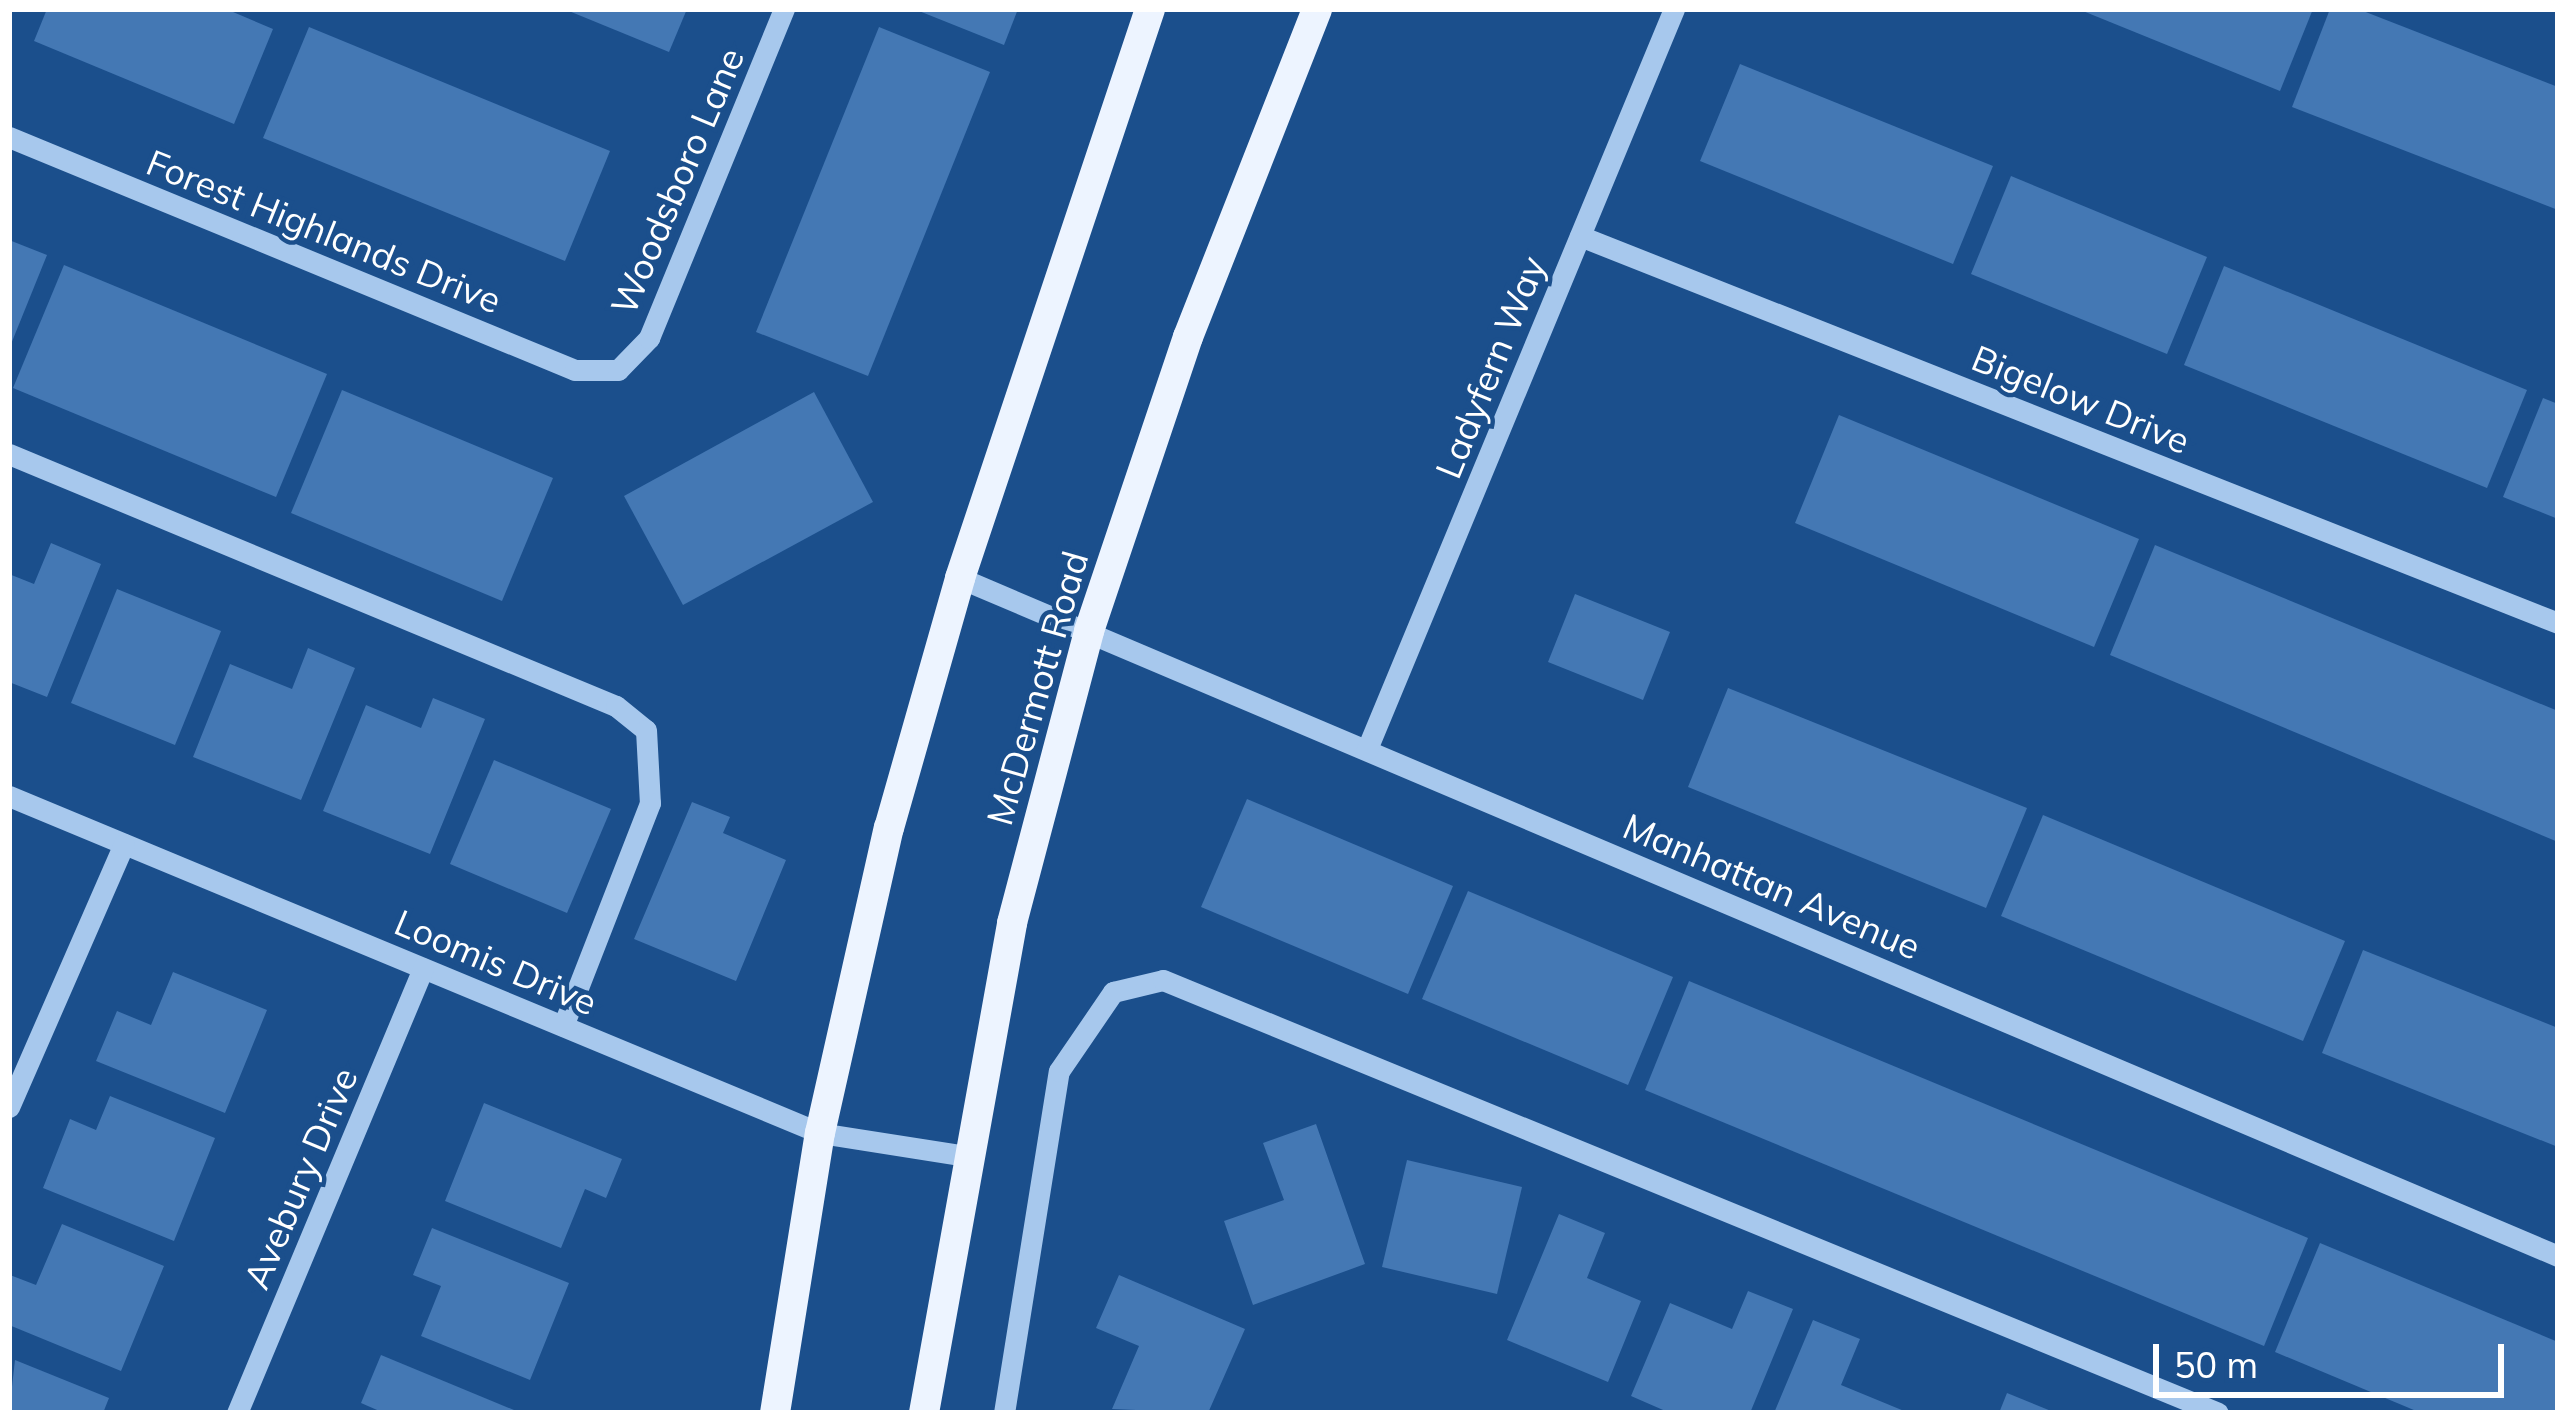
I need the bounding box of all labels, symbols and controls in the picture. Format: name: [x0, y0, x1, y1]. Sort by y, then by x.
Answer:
street label: Woodsboro Lane: [601, 41, 753, 321]
street label: Forest Highlands Drive: [141, 140, 507, 322]
street label: Ladyfern Way: [1426, 250, 1554, 484]
street label: Bigelow Drive: [1966, 336, 2196, 462]
street label: McDermott Road: [977, 546, 1097, 830]
street label: Manhattan Avenue: [1617, 804, 1927, 968]
street label: Loomis Drive: [389, 900, 603, 1024]
street label: Avebury Drive: [234, 1061, 366, 1295]
scale bar: [2159, 1320, 2510, 1394]
text: 50 m: [2174, 1342, 2258, 1387]

